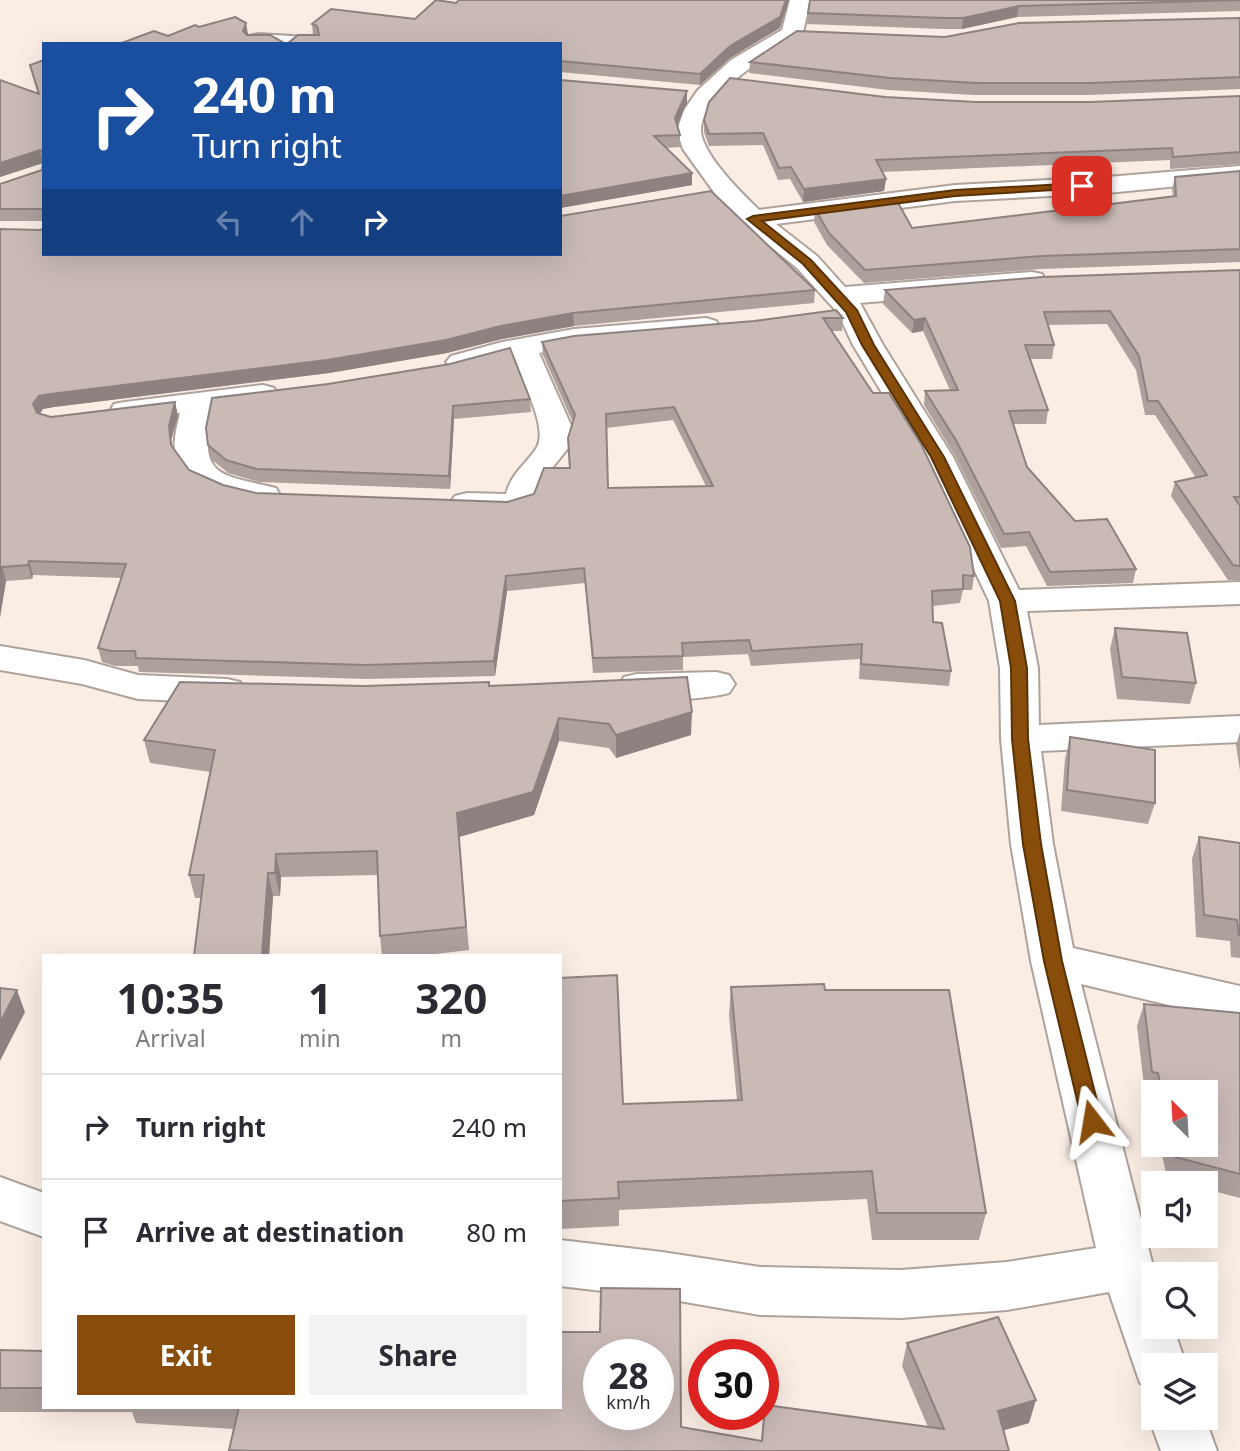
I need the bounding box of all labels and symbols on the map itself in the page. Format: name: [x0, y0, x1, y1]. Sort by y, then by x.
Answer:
pin: [1052, 156, 1112, 216]
north arrow: [1141, 1080, 1218, 1157]
position arrow: [1055, 1084, 1129, 1158]
speed limit sign: 30: [688, 1339, 779, 1430]

